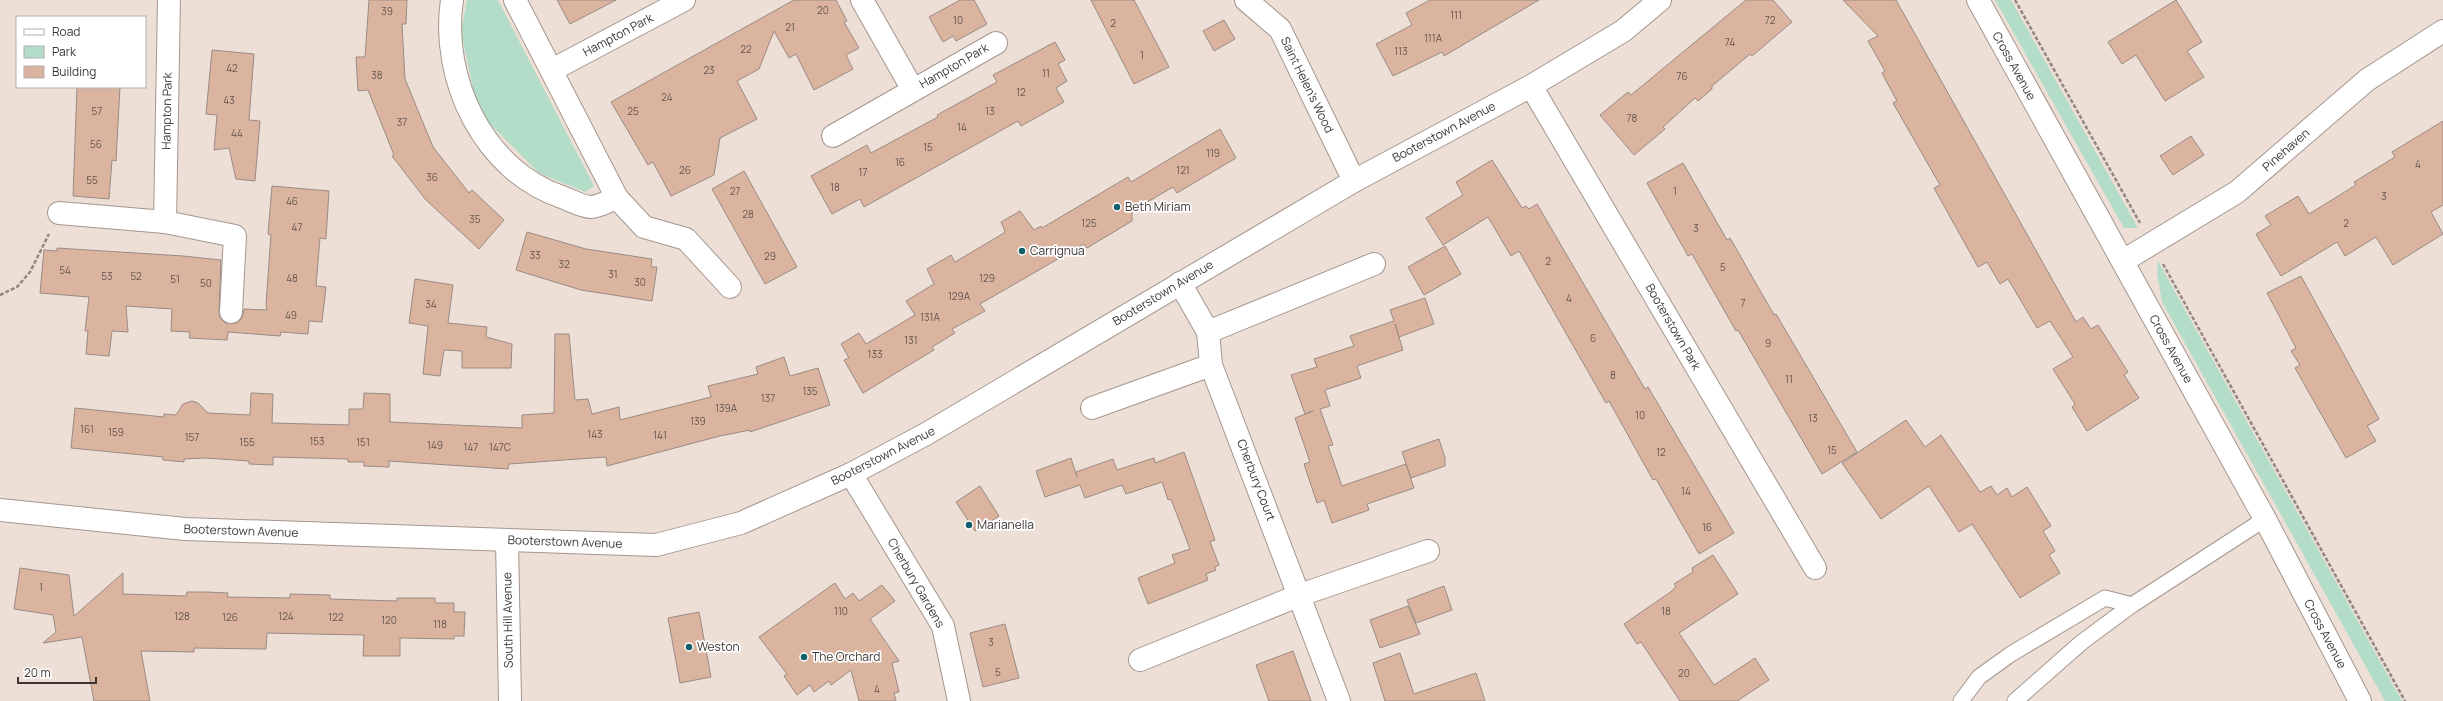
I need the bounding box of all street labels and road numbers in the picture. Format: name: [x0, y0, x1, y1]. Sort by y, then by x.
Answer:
street label: Hampton Park: [580, 8, 657, 60]
street label: Cross Avenue: [1989, 28, 2040, 103]
street label: Saint Helen's Wood: [1277, 34, 1338, 136]
street label: Hampton Park: [916, 38, 992, 92]
street label: Hampton Park: [157, 71, 176, 150]
street label: Booterstown Avenue: [1389, 97, 1498, 166]
street label: Pinehaven: [2258, 124, 2313, 175]
street label: Booterstown Avenue: [1109, 256, 1216, 329]
street label: Booterstown Park: [1642, 280, 1706, 374]
street label: Cross Avenue: [2146, 311, 2197, 386]
street label: Booterstown Avenue: [828, 422, 938, 489]
street label: Cherbury Court: [1233, 437, 1280, 523]
street label: Booterstown Avenue: [183, 520, 299, 541]
street label: Booterstown Avenue: [507, 531, 623, 552]
street label: Cherbury Gardens: [884, 535, 949, 631]
street label: South Hill Avenue: [498, 572, 517, 668]
street label: Cross Avenue: [2300, 596, 2351, 671]

